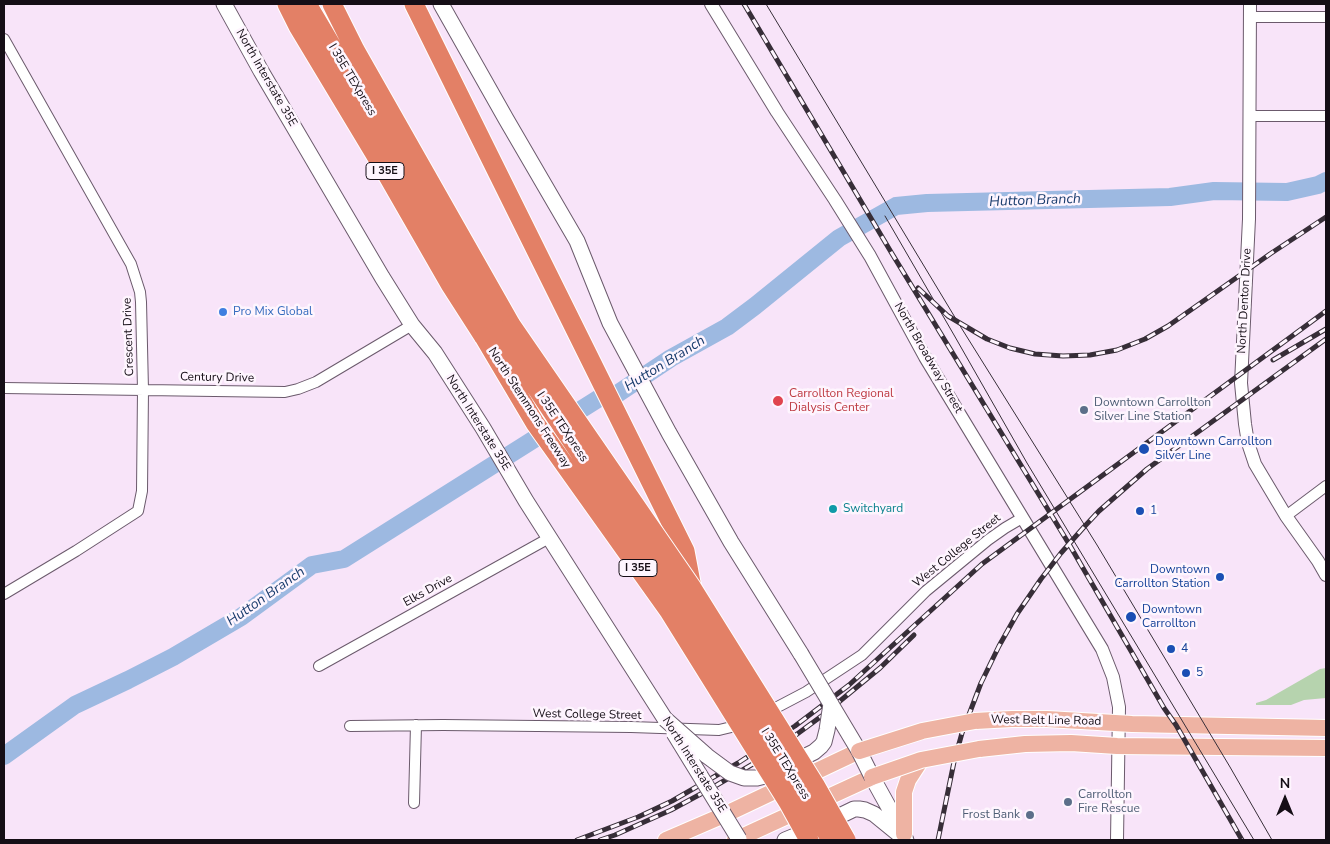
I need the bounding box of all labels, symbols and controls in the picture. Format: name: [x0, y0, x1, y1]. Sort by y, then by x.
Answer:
street label: North Interstate 35E: [232, 27, 300, 129]
street label: I 35E TEXpress: [325, 41, 379, 119]
road number: I 35E: [366, 162, 404, 180]
water label: Hutton Branch: [989, 191, 1081, 211]
street label: North Denton Drive: [1235, 248, 1255, 354]
street label: Crescent Drive: [120, 297, 138, 377]
street label: North Broadway Street: [891, 300, 965, 416]
place label: Pro Mix Global: [233, 305, 313, 319]
marker: Pro Mix Global: [217, 306, 229, 318]
water label: Hutton Branch: [622, 333, 708, 395]
street label: North Stemmons Freeway: [485, 345, 573, 471]
street label: Century Drive: [180, 370, 254, 386]
street label: North Interstate 35E: [443, 372, 513, 474]
place label: Carrollton Regional Dialysis Center: [789, 387, 894, 415]
street label: I 35E TEXpress: [533, 389, 591, 465]
marker: Carrollton Regional Dialysis Center: [771, 394, 785, 408]
place label: Downtown Carrollton Silver Line Station: [1094, 396, 1211, 424]
marker: Downtown Carrollton Silver Line Station: [1078, 404, 1090, 416]
place label: Downtown Carrollton Silver Line: [1155, 435, 1272, 463]
marker: Downtown Carrollton Silver Line: [1137, 442, 1151, 456]
place label: Switchyard: [843, 502, 903, 516]
marker: Switchyard: [827, 503, 839, 515]
place label: 1: [1150, 504, 1157, 518]
marker: 1: [1134, 505, 1146, 517]
street label: West College Street: [910, 511, 1004, 591]
road number: I 35E: [619, 560, 657, 576]
place label: Downtown Carrollton Station: [1114, 563, 1210, 591]
water label: Hutton Branch: [224, 564, 308, 630]
marker: Downtown Carrollton Station: [1214, 571, 1226, 583]
street label: Elks Drive: [401, 572, 455, 610]
place label: Downtown Carrollton: [1142, 603, 1202, 631]
marker: Downtown Carrollton: [1124, 610, 1138, 624]
place label: 4: [1181, 642, 1188, 656]
marker: 4: [1165, 643, 1177, 655]
place label: 5: [1196, 666, 1203, 680]
marker: 5: [1180, 667, 1192, 679]
street label: West College Street: [532, 707, 642, 723]
street label: West Belt Line Road: [991, 713, 1101, 729]
street label: North Interstate 35E: [659, 714, 729, 816]
street label: I 35E TEXpress: [757, 726, 813, 802]
north arrow: [1260, 774, 1310, 824]
text: N: [1280, 774, 1290, 793]
place label: Carrollton Fire Rescue: [1078, 788, 1140, 816]
marker: Carrollton Fire Rescue: [1062, 796, 1074, 808]
place label: Frost Bank: [962, 808, 1020, 822]
marker: Frost Bank: [1024, 809, 1036, 821]

